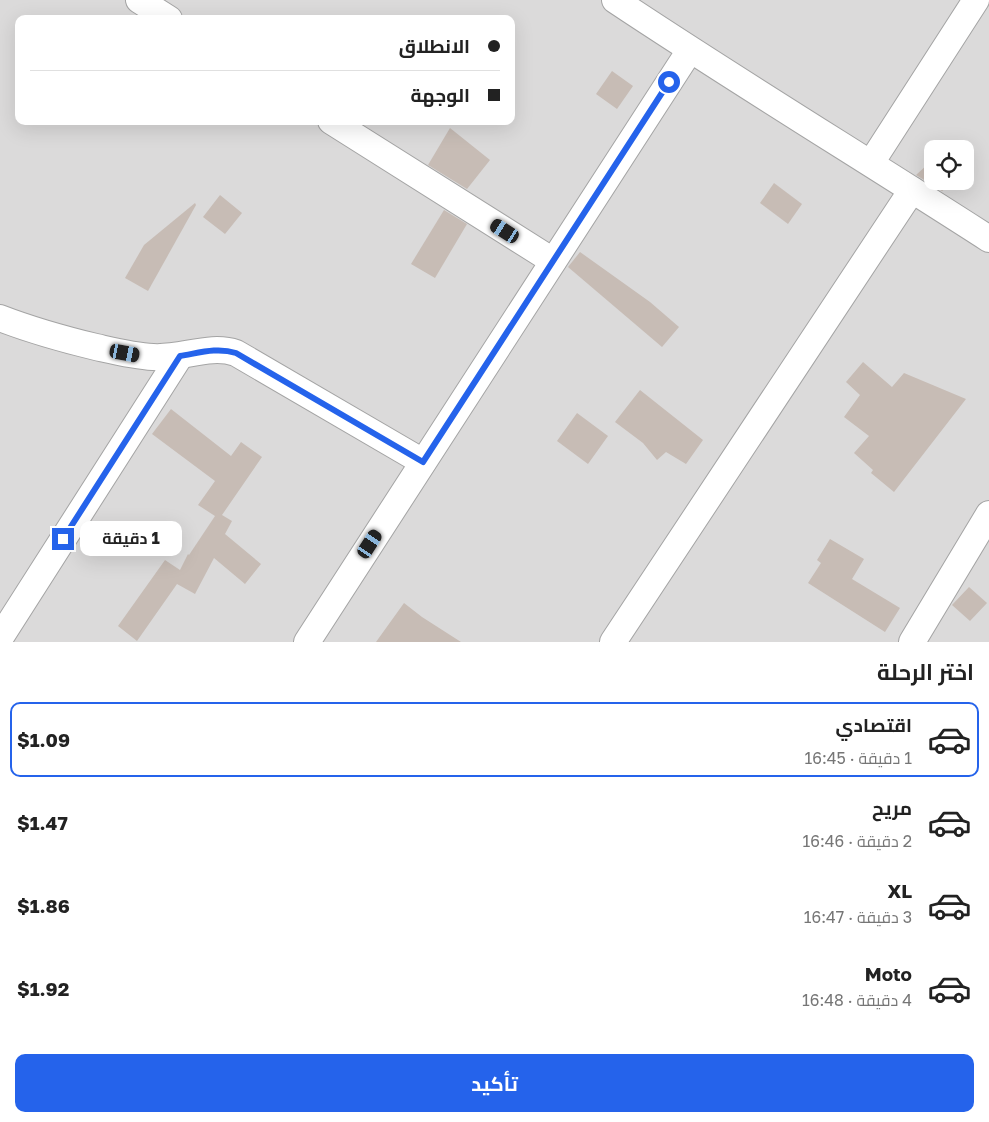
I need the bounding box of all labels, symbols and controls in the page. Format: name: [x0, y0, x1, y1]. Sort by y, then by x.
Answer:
text: الانطلاق: [399, 34, 470, 57]
route start: [658, 71, 680, 93]
text: الوجهة: [410, 83, 470, 106]
map controls: [924, 140, 974, 190]
button: locate: [924, 140, 974, 190]
car: [488, 217, 521, 245]
car: [108, 343, 141, 363]
callout: 1 دقيقة: [80, 522, 183, 556]
car: [355, 527, 384, 561]
route end: [52, 528, 74, 550]
text: 1 دقيقة: [102, 528, 160, 548]
text: اختر الرحلة: [877, 658, 974, 685]
text: اقتصادي: [836, 713, 912, 736]
icon: car: [927, 717, 972, 762]
text: $1.09: [17, 728, 70, 751]
text: 1 دقيقة · 16:45: [805, 748, 912, 768]
text: مريح: [872, 796, 912, 819]
icon: car: [927, 800, 972, 845]
text: $1.47: [17, 811, 68, 834]
text: 2 دقيقة · 16:46: [803, 831, 912, 851]
text: XL: [887, 879, 912, 902]
icon: car: [927, 883, 972, 928]
text: $1.86: [17, 894, 70, 917]
text: 3 دقيقة · 16:47: [804, 907, 912, 927]
text: Moto: [865, 962, 912, 985]
icon: car: [927, 966, 972, 1011]
text: $1.92: [17, 977, 69, 1000]
text: 4 دقيقة · 16:48: [802, 990, 912, 1010]
button: تأكيد: [15, 1054, 974, 1112]

